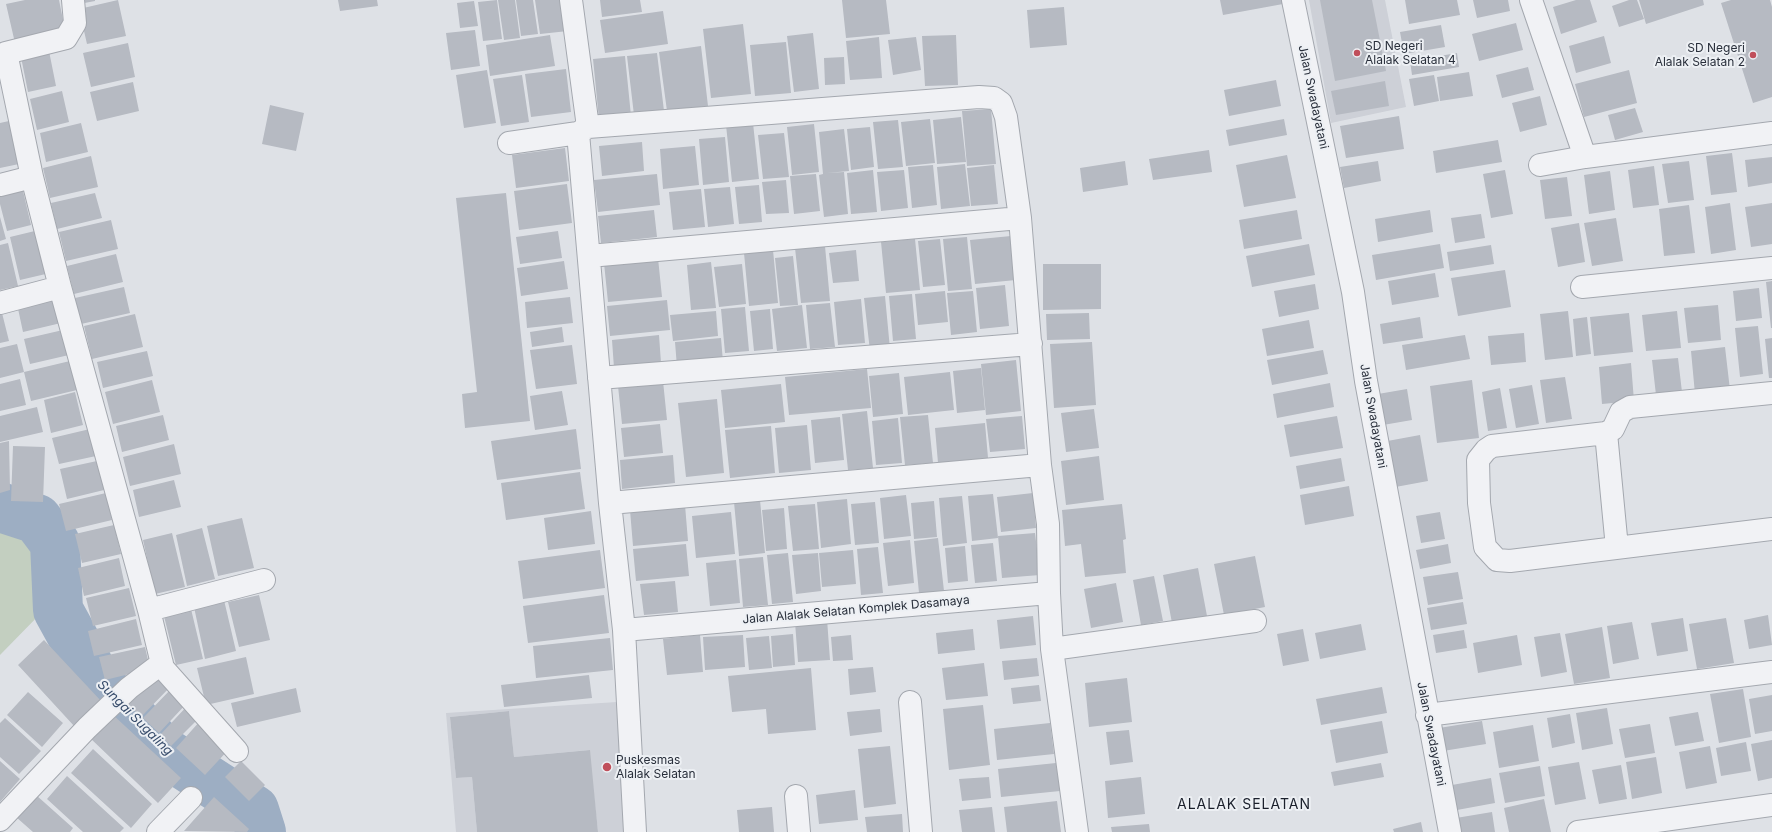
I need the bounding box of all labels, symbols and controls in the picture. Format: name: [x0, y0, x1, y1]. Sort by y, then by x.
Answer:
place label: SD Negeri Alalak Selatan 4: [1365, 39, 1456, 67]
place label: SD Negeri Alalak Selatan 2: [1655, 41, 1745, 69]
street label: Jalan Swadayatani: [1295, 44, 1331, 150]
marker: SD Negeri Alalak Selatan 4: [1352, 48, 1362, 58]
marker: SD Negeri Alalak Selatan 2: [1748, 50, 1758, 60]
street label: Jalan Swadayatani: [1357, 363, 1389, 469]
street label: Jalan Alalak Selatan Komplek Dasamaya: [742, 593, 970, 627]
water label: Sungai Sugaling: [94, 677, 176, 759]
street label: Jalan Swadayatani: [1414, 681, 1448, 787]
place label: Puskesmas Alalak Selatan: [616, 753, 696, 781]
marker: Puskesmas Alalak Selatan: [601, 761, 613, 773]
district label: ALALAK SELATAN: [1177, 797, 1311, 813]

